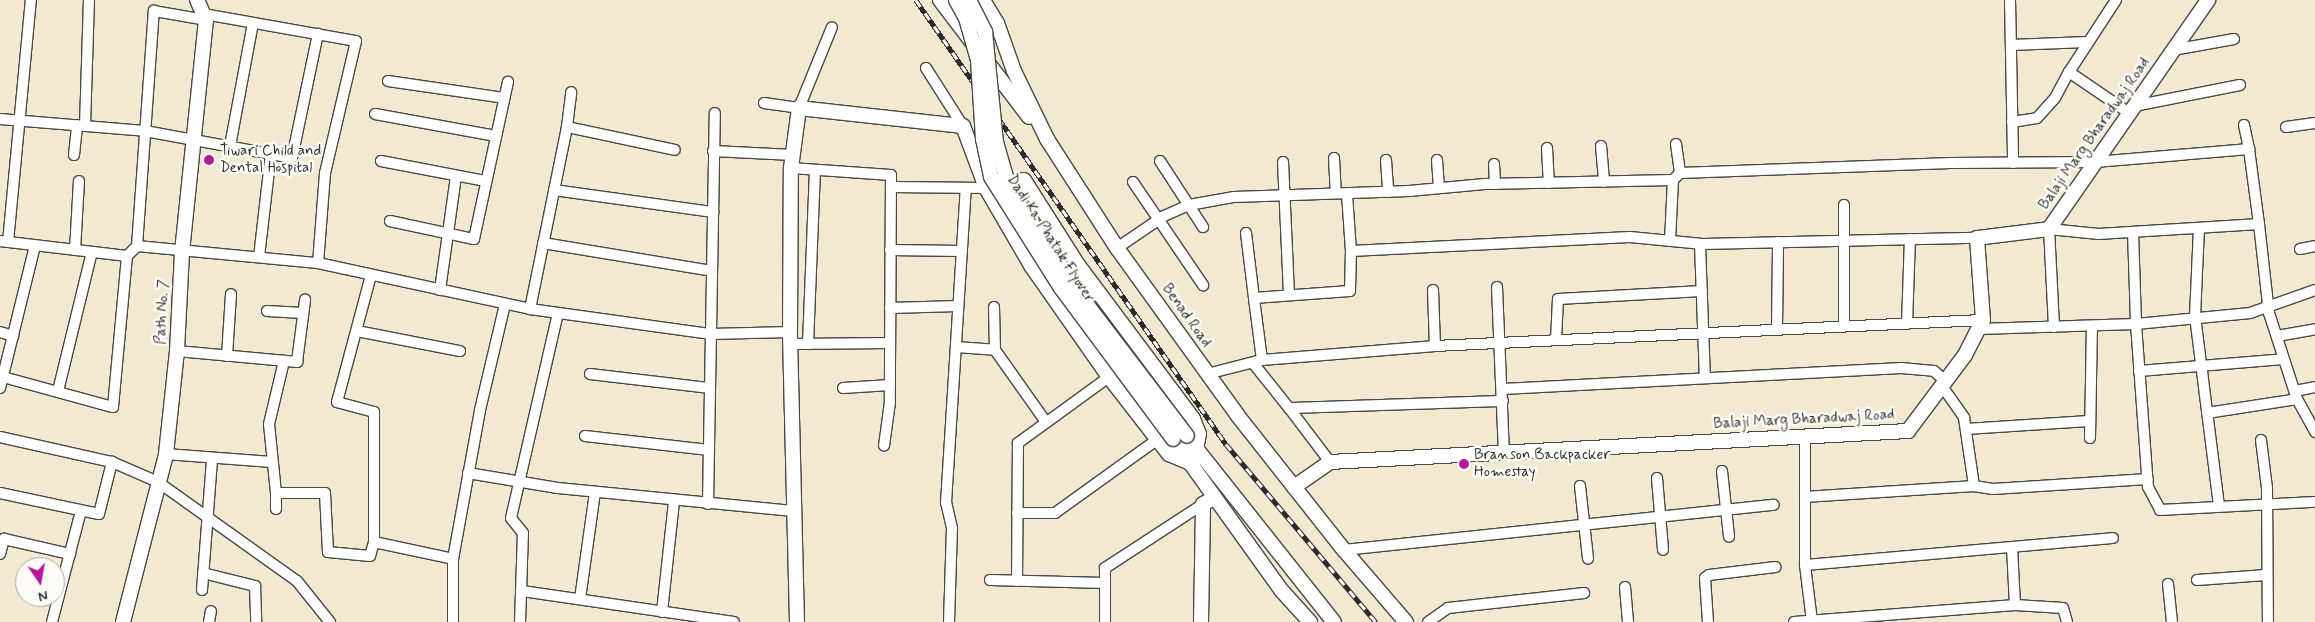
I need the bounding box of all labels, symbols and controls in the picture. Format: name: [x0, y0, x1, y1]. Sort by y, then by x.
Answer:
street label: Balaji Marg Bharadwaj Road: [2036, 55, 2154, 213]
place label: Tiwari Child and Dental Hospital: [220, 142, 321, 177]
marker: Tiwari Child and Dental Hospital: [202, 153, 216, 167]
street label: Dadi Ka Phatak Flyover: [1002, 172, 1098, 306]
street label: Path No. 7: [152, 279, 174, 345]
street label: Benad Road: [1157, 280, 1215, 352]
street label: Balaji Marg Bharadwaj Road: [1713, 406, 1895, 434]
place label: Branson Backpacker Homestay: [1474, 446, 1606, 481]
marker: Branson Backpacker Homestay: [1458, 458, 1470, 470]
north arrow: [15, 557, 65, 607]
text: N: [36, 586, 49, 605]

